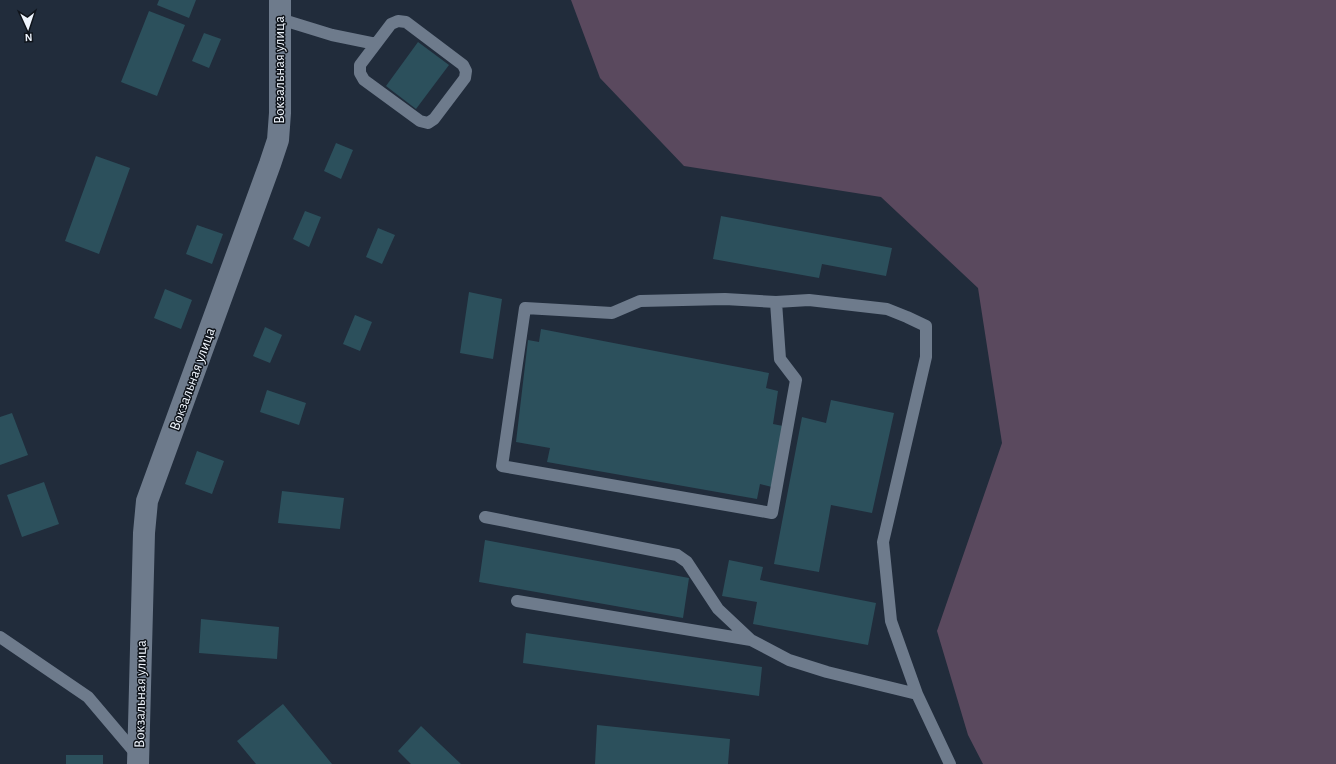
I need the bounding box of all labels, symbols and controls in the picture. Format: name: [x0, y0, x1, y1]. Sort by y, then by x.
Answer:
north arrow: [8, 8, 48, 48]
street label: Вокзальная улица: [272, 16, 287, 124]
text: N: [24, 32, 33, 43]
street label: Вокзальная улица: [167, 326, 218, 433]
street label: Вокзальная улица: [132, 640, 149, 748]

